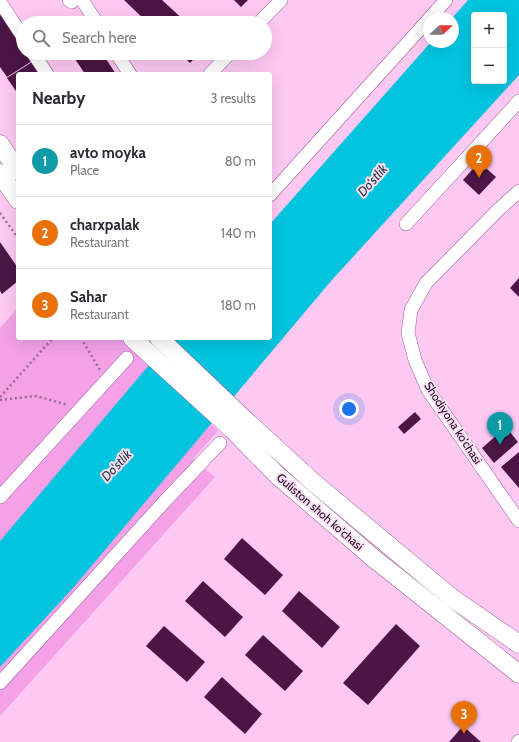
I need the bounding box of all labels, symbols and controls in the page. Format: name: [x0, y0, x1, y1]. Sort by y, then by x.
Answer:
north arrow: [423, 12, 459, 48]
map controls: [471, 12, 507, 84]
button: +: [471, 12, 507, 48]
search box: [16, 16, 272, 60]
icon: search: [30, 27, 52, 49]
text: Search here: [62, 29, 137, 47]
button: −: [471, 48, 507, 84]
text: Nearby: [32, 88, 85, 108]
text: 3 results: [210, 90, 256, 106]
text: avto moyka: [70, 144, 146, 162]
pin: 2: [466, 145, 492, 178]
text: 1: [43, 153, 47, 169]
text: 80 m: [225, 153, 256, 169]
water label: Do'stlik: [354, 160, 390, 199]
text: Place: [70, 162, 99, 178]
text: charxpalak: [70, 216, 140, 234]
text: 2: [42, 225, 48, 241]
text: 140 m: [221, 225, 256, 241]
text: Restaurant: [70, 234, 129, 250]
text: Sahar: [70, 288, 107, 306]
text: 3: [41, 297, 49, 313]
text: 180 m: [220, 297, 256, 313]
text: Restaurant: [70, 306, 129, 322]
street label: Shodiyona ko'chasi: [421, 379, 486, 467]
your location: [339, 399, 359, 419]
pin: 1: [487, 412, 513, 445]
water label: Do'stlik: [98, 446, 135, 484]
street label: Guliston shoh ko'chasi: [274, 470, 367, 554]
pin: 3: [451, 701, 477, 734]

